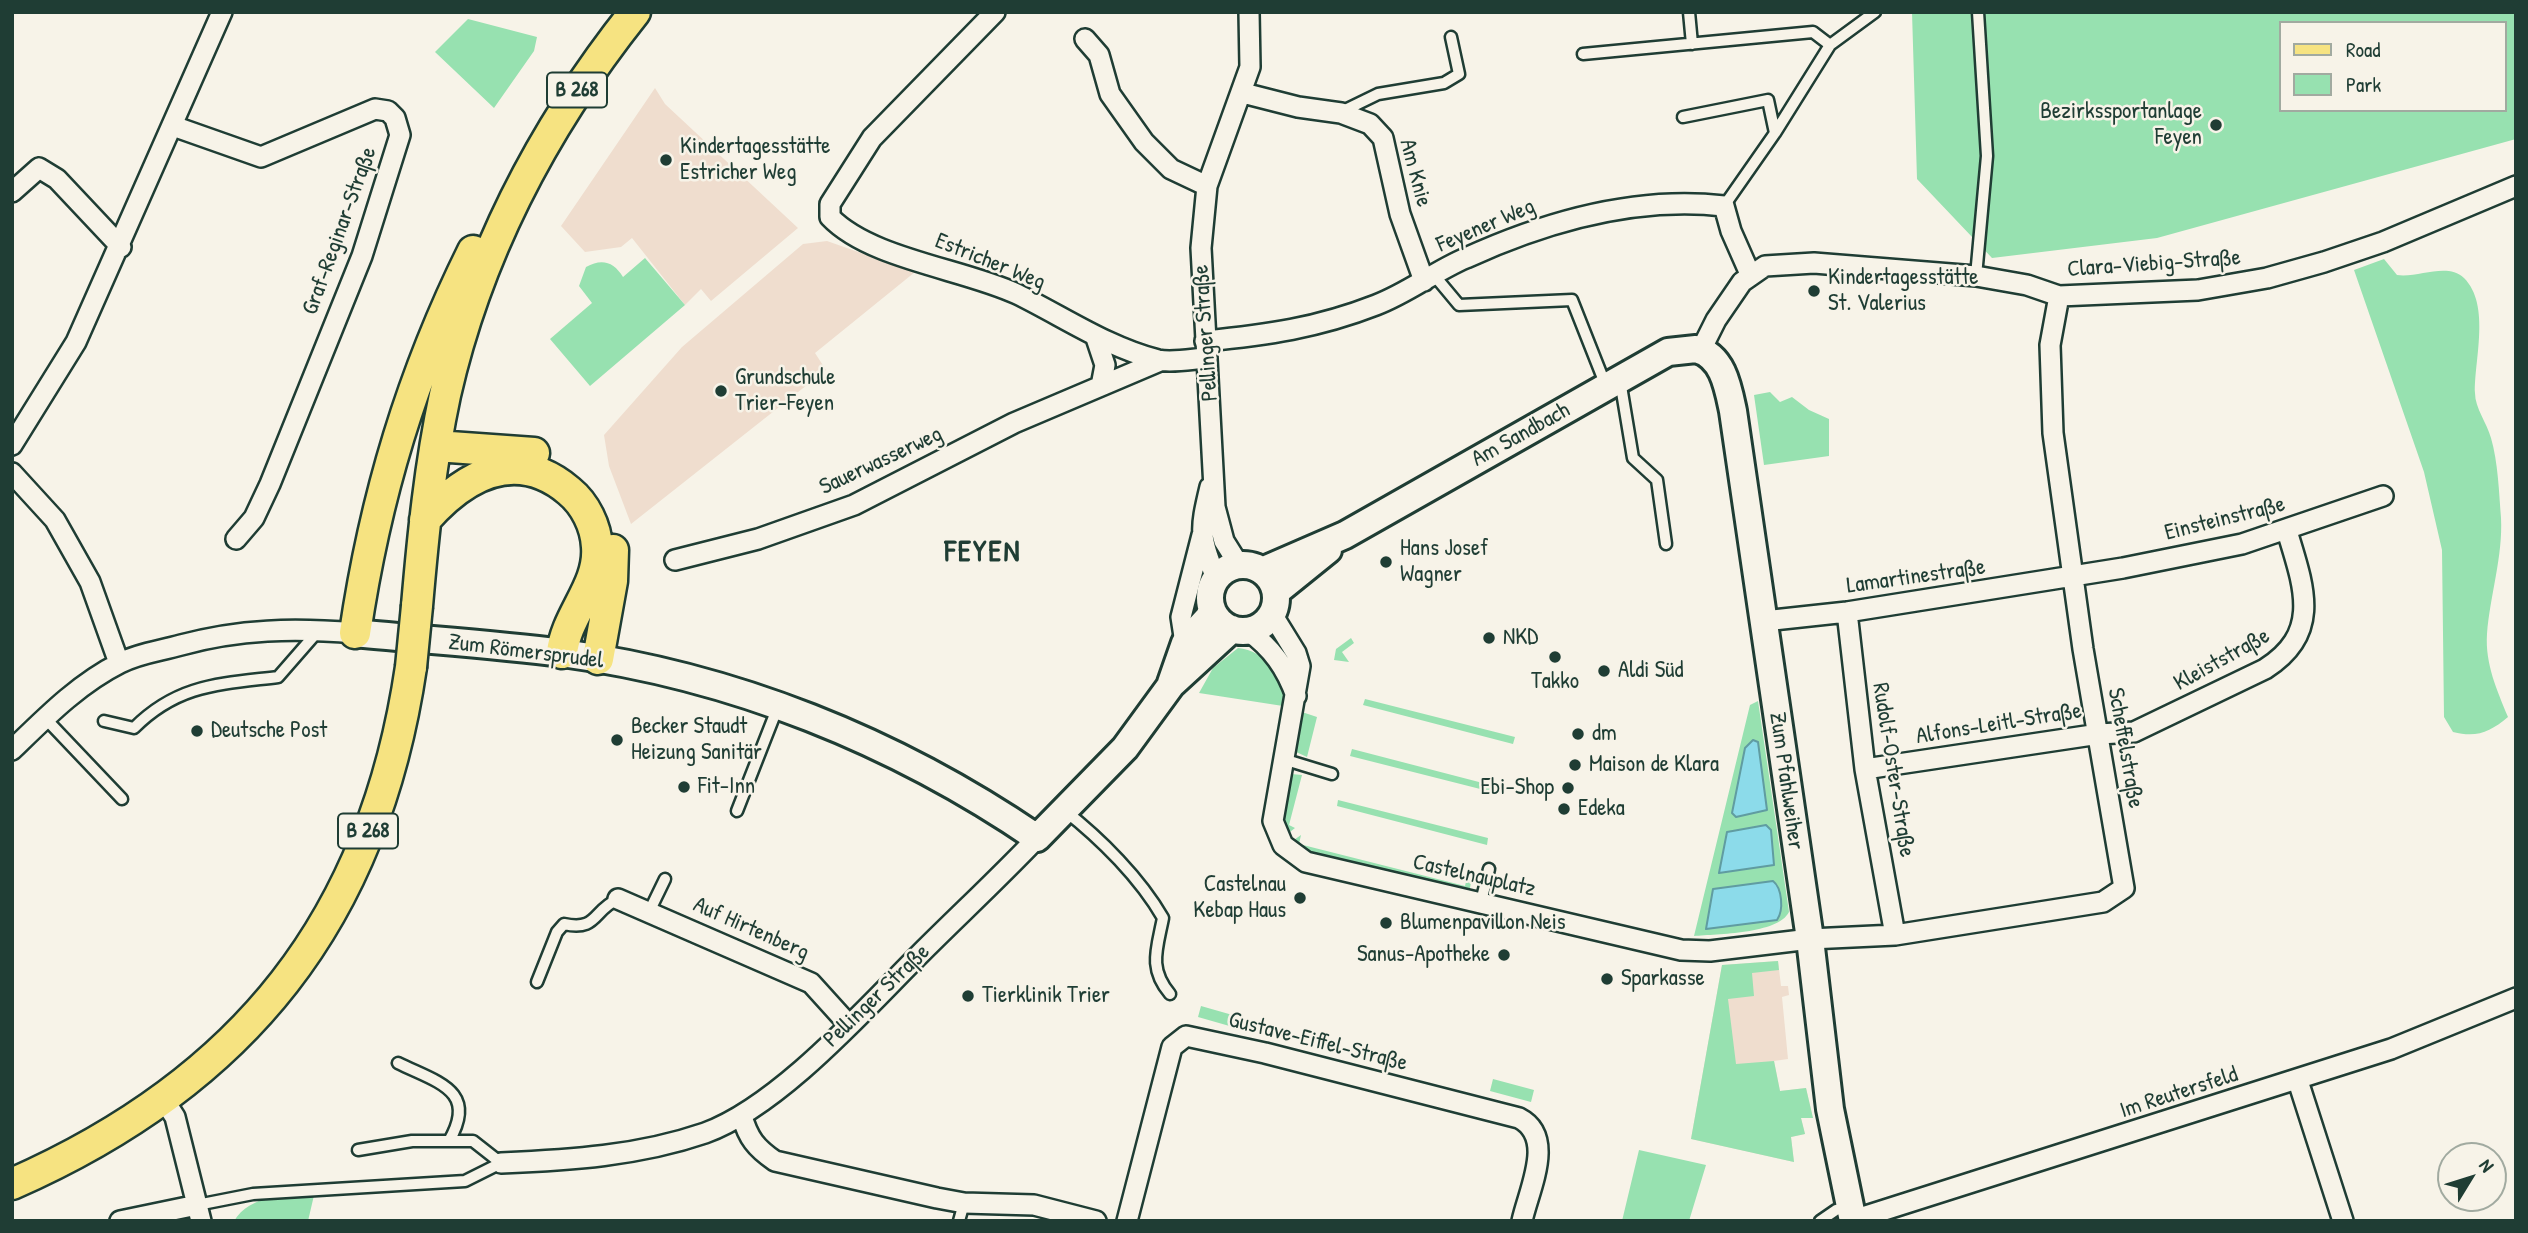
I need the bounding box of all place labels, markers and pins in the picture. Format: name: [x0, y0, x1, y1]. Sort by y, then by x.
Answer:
place label: Bezirkssportanlage Feyen: [2040, 98, 2202, 152]
marker: Bezirkssportanlage Feyen: [2208, 117, 2224, 133]
place label: Kindertagesstätte Estricher Weg: [680, 133, 830, 187]
marker: Kindertagesstätte Estricher Weg: [658, 152, 674, 168]
place label: Kindertagesstätte St. Valerius: [1828, 264, 1978, 318]
marker: Kindertagesstätte St. Valerius: [1806, 283, 1822, 299]
place label: Grundschule Trier-Feyen: [735, 364, 835, 418]
marker: Grundschule Trier-Feyen: [713, 383, 729, 399]
place label: Hans Josef Wagner: [1400, 535, 1488, 589]
marker: Hans Josef Wagner: [1378, 554, 1394, 570]
place label: NKD: [1503, 624, 1538, 652]
marker: NKD: [1481, 630, 1497, 646]
marker: Takko: [1547, 649, 1563, 665]
place label: Aldi Süd: [1618, 657, 1683, 685]
marker: Aldi Süd: [1596, 663, 1612, 679]
place label: Takko: [1531, 668, 1579, 696]
place label: Becker Staudt Heizung Sanitär: [631, 713, 762, 767]
place label: Deutsche Post: [211, 717, 327, 745]
place label: dm: [1592, 720, 1617, 748]
marker: Deutsche Post: [189, 723, 205, 739]
marker: dm: [1570, 726, 1586, 742]
marker: Becker Staudt Heizung Sanitär: [609, 732, 625, 748]
place label: Maison de Klara: [1589, 751, 1719, 779]
marker: Maison de Klara: [1567, 757, 1583, 773]
place label: Fit-Inn: [698, 773, 755, 801]
place label: Ebi-Shop: [1481, 774, 1554, 802]
marker: Fit-Inn: [676, 779, 692, 795]
marker: Ebi-Shop: [1560, 780, 1576, 796]
place label: Edeka: [1578, 795, 1625, 823]
marker: Edeka: [1556, 801, 1572, 817]
place label: Castelnau Kebap Haus: [1193, 871, 1286, 925]
marker: Castelnau Kebap Haus: [1292, 890, 1308, 906]
place label: Blumenpavillon Neis: [1400, 909, 1566, 937]
marker: Blumenpavillon Neis: [1378, 915, 1394, 931]
place label: Sanus-Apotheke: [1357, 941, 1490, 969]
marker: Sanus-Apotheke: [1496, 947, 1512, 963]
place label: Sparkasse: [1621, 965, 1705, 993]
marker: Sparkasse: [1599, 971, 1615, 987]
place label: Tierklinik Trier: [982, 982, 1110, 1010]
marker: Tierklinik Trier: [960, 988, 976, 1004]

